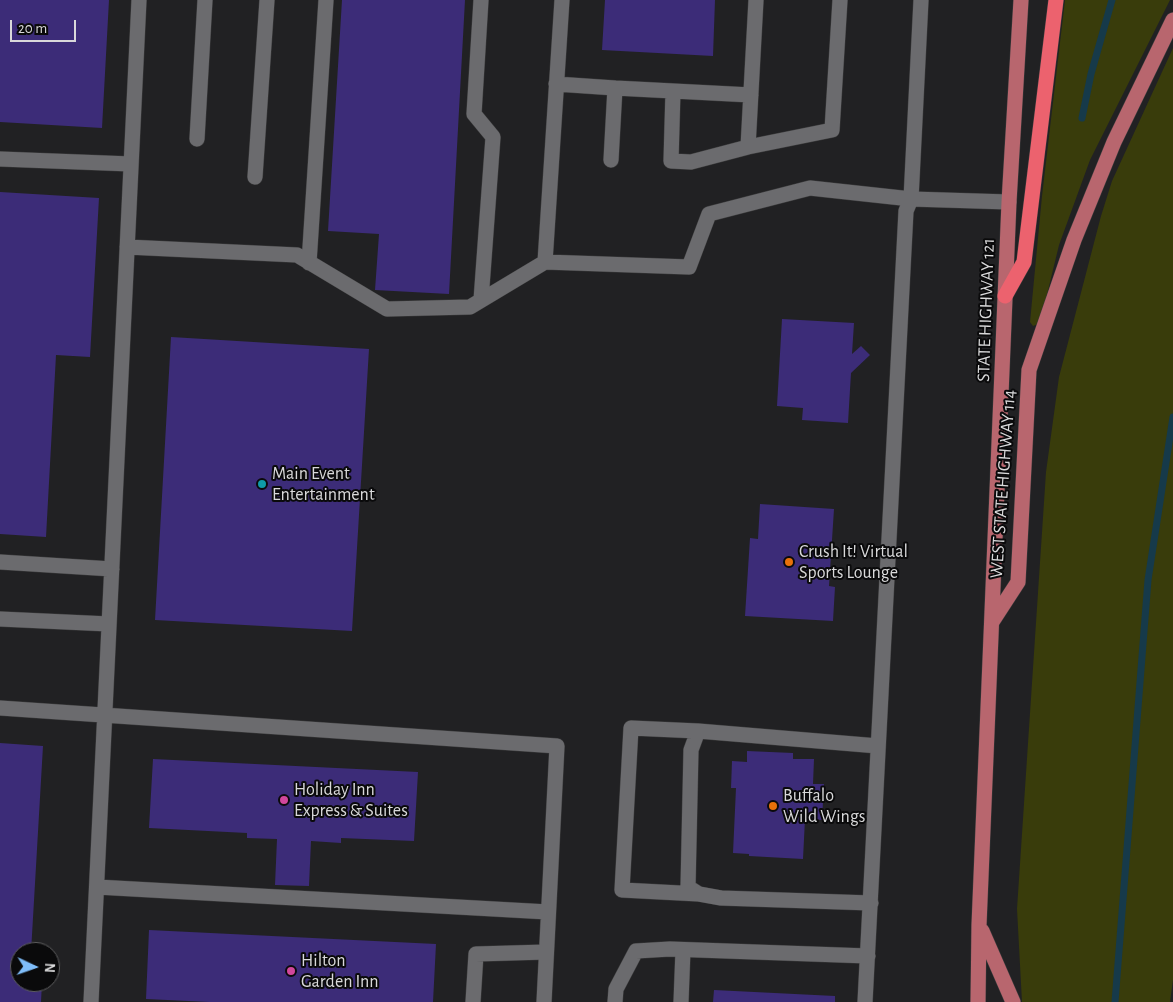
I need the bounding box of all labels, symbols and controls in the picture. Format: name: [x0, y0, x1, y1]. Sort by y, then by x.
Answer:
scale bar: [12, 10, 79, 42]
text: 20 m: [18, 21, 47, 36]
street label: STATE HIGHWAY 121: [973, 238, 999, 382]
street label: WEST STATE HIGHWAY 114: [986, 389, 1020, 579]
place label: Main Event Entertainment: [272, 463, 375, 506]
marker: Main Event Entertainment: [256, 478, 268, 490]
place label: Crush It! Virtual Sports Lounge: [799, 541, 908, 584]
marker: Crush It! Virtual Sports Lounge: [783, 556, 795, 568]
place label: Holiday Inn Express & Suites: [294, 779, 408, 822]
place label: Buffalo Wild Wings: [783, 785, 865, 828]
marker: Holiday Inn Express & Suites: [278, 794, 290, 806]
marker: Buffalo Wild Wings: [767, 800, 779, 812]
north arrow: [10, 942, 60, 992]
place label: Hilton Garden Inn: [301, 950, 378, 992]
text: N: [42, 962, 56, 973]
marker: Hilton Garden Inn: [285, 965, 297, 977]

